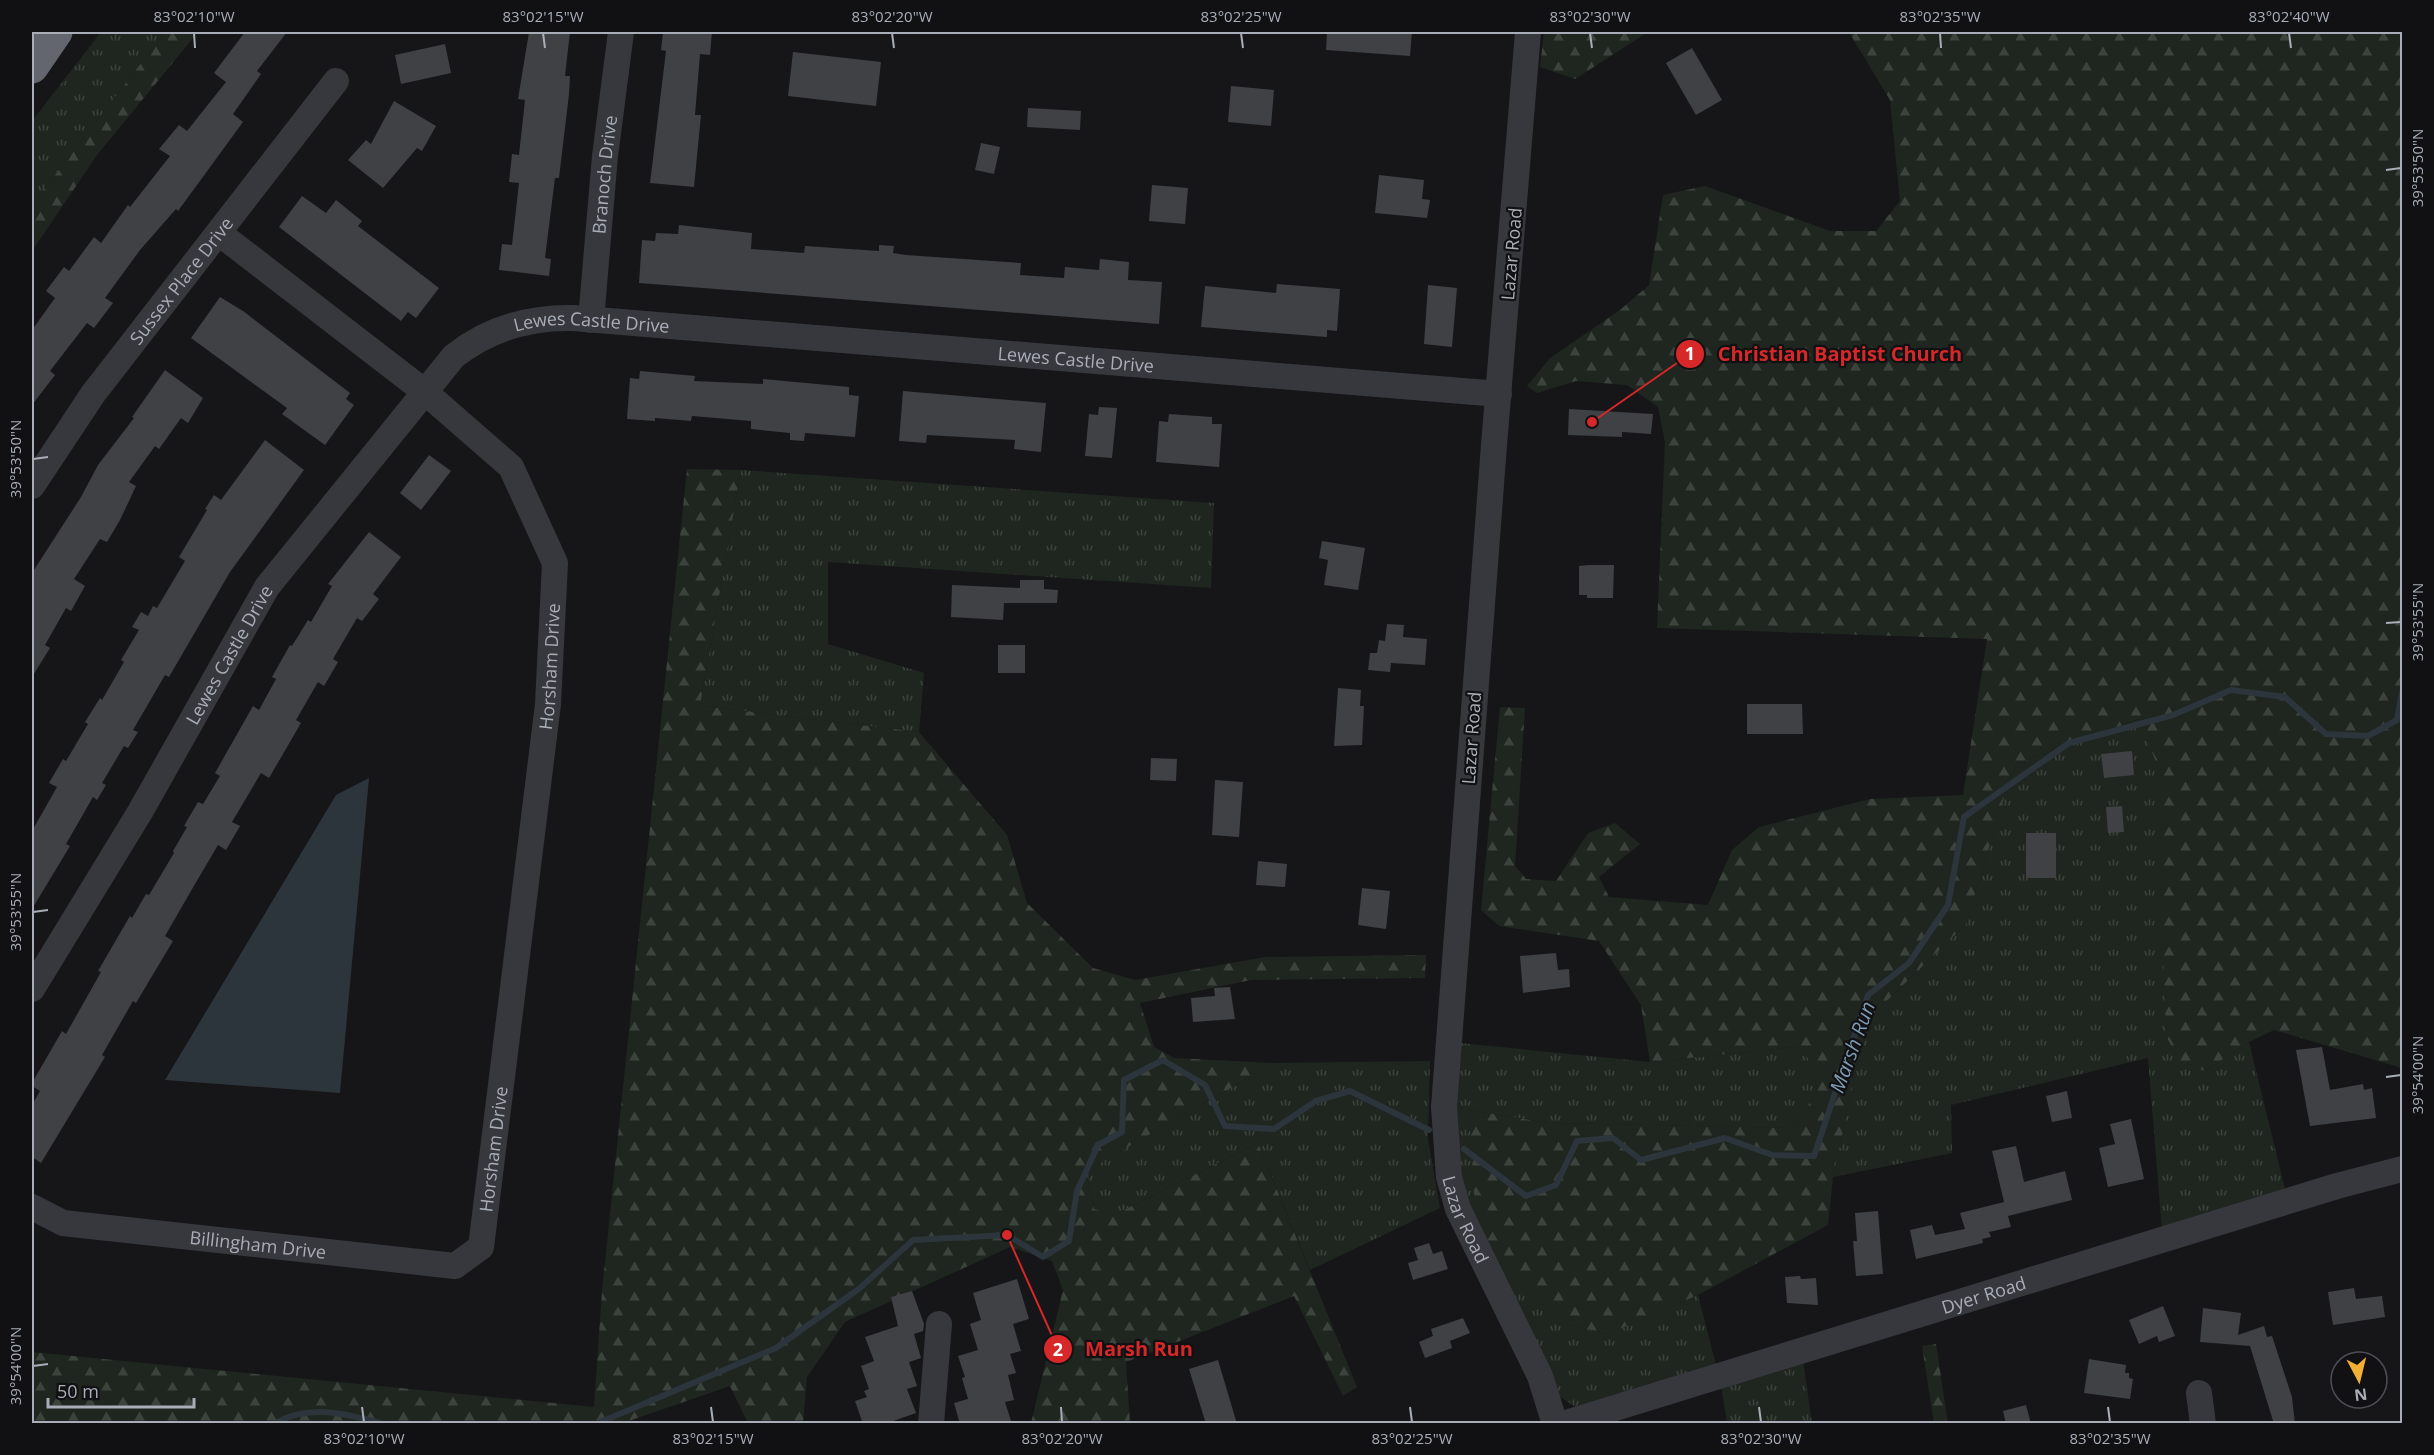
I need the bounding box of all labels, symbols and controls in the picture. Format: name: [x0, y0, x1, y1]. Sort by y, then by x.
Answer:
text: 83°02'10"W: [154, 6, 235, 26]
text: 83°02'15"W: [503, 6, 584, 26]
text: 83°02'20"W: [852, 6, 933, 26]
text: 83°02'25"W: [1201, 6, 1282, 26]
text: 83°02'30"W: [1550, 6, 1631, 26]
text: 83°02'35"W: [1900, 6, 1981, 26]
text: 83°02'40"W: [2249, 6, 2330, 26]
street label: Branoch Drive: [586, 114, 622, 235]
text: 39°53'50"N: [2407, 129, 2427, 207]
street label: Lazar Road: [1495, 207, 1527, 301]
street label: Sussex Place Drive: [124, 212, 238, 349]
street label: Lewes Castle Drive: [511, 306, 671, 338]
callout: Christian Baptist Church: [1675, 335, 1974, 373]
text: Christian Baptist Church: [1718, 340, 1962, 367]
street label: Lewes Castle Drive: [997, 341, 1155, 378]
text: 1: [1685, 341, 1695, 365]
text: 39°53'50"N: [5, 420, 25, 498]
street label: Lewes Castle Drive: [180, 581, 278, 729]
text: 39°53'55"N: [2407, 583, 2427, 661]
street label: Horsham Drive: [533, 603, 565, 731]
street label: Lazar Road: [1456, 691, 1486, 785]
text: 39°53'55"N: [5, 873, 25, 951]
water label: Marsh Run: [1823, 997, 1881, 1097]
text: 39°54'00"N: [2407, 1036, 2427, 1114]
street label: Horsham Drive: [473, 1085, 513, 1213]
street label: Lazar Road: [1437, 1173, 1495, 1267]
street label: Billingham Drive: [188, 1225, 327, 1264]
street label: Dyer Road: [1938, 1270, 2029, 1319]
text: 39°54'00"N: [5, 1327, 25, 1405]
callout: Marsh Run: [1043, 1330, 1205, 1368]
text: Marsh Run: [1085, 1335, 1193, 1362]
text: 2: [1053, 1337, 1063, 1361]
north arrow: [2329, 1350, 2389, 1410]
scale bar: [48, 1371, 194, 1409]
text: 50 m: [57, 1379, 99, 1403]
text: N: [2353, 1383, 2369, 1407]
text: 83°02'10"W: [324, 1428, 405, 1448]
text: 83°02'15"W: [673, 1428, 754, 1448]
text: 83°02'20"W: [1022, 1428, 1103, 1448]
text: 83°02'25"W: [1372, 1428, 1453, 1448]
text: 83°02'30"W: [1721, 1428, 1802, 1448]
text: 83°02'35"W: [2070, 1428, 2151, 1448]

